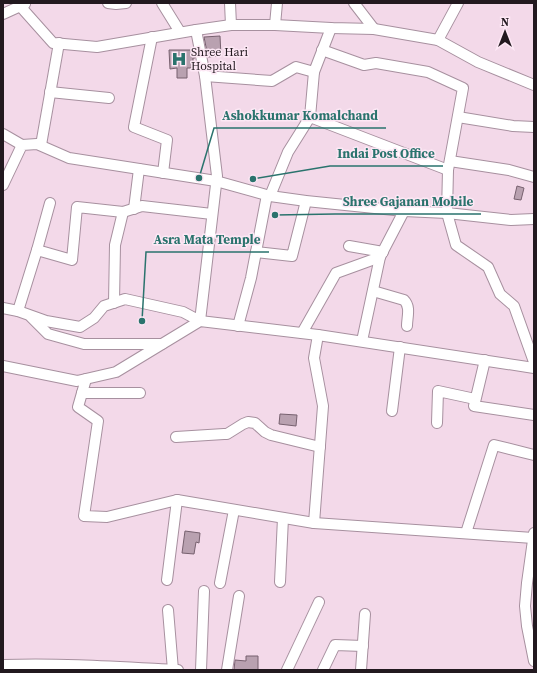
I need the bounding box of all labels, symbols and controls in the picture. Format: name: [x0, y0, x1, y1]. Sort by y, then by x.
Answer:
north arrow: [485, 12, 525, 52]
text: N: [501, 15, 509, 30]
place label: Shree Hari Hospital: [191, 44, 249, 74]
hospital icon: Shree Hari Hospital: [170, 50, 188, 68]
callout: Ashokkumar Komalchand: [214, 103, 386, 128]
text: Ashokkumar Komalchand: [222, 107, 378, 124]
callout: Indai Post Office: [330, 141, 443, 166]
text: Indai Post Office: [337, 145, 435, 162]
callout: Shree Gajanan Mobile: [335, 189, 481, 214]
text: Shree Gajanan Mobile: [343, 193, 474, 210]
callout: Asra Mata Temple: [146, 227, 269, 252]
text: Asra Mata Temple: [153, 231, 261, 248]

